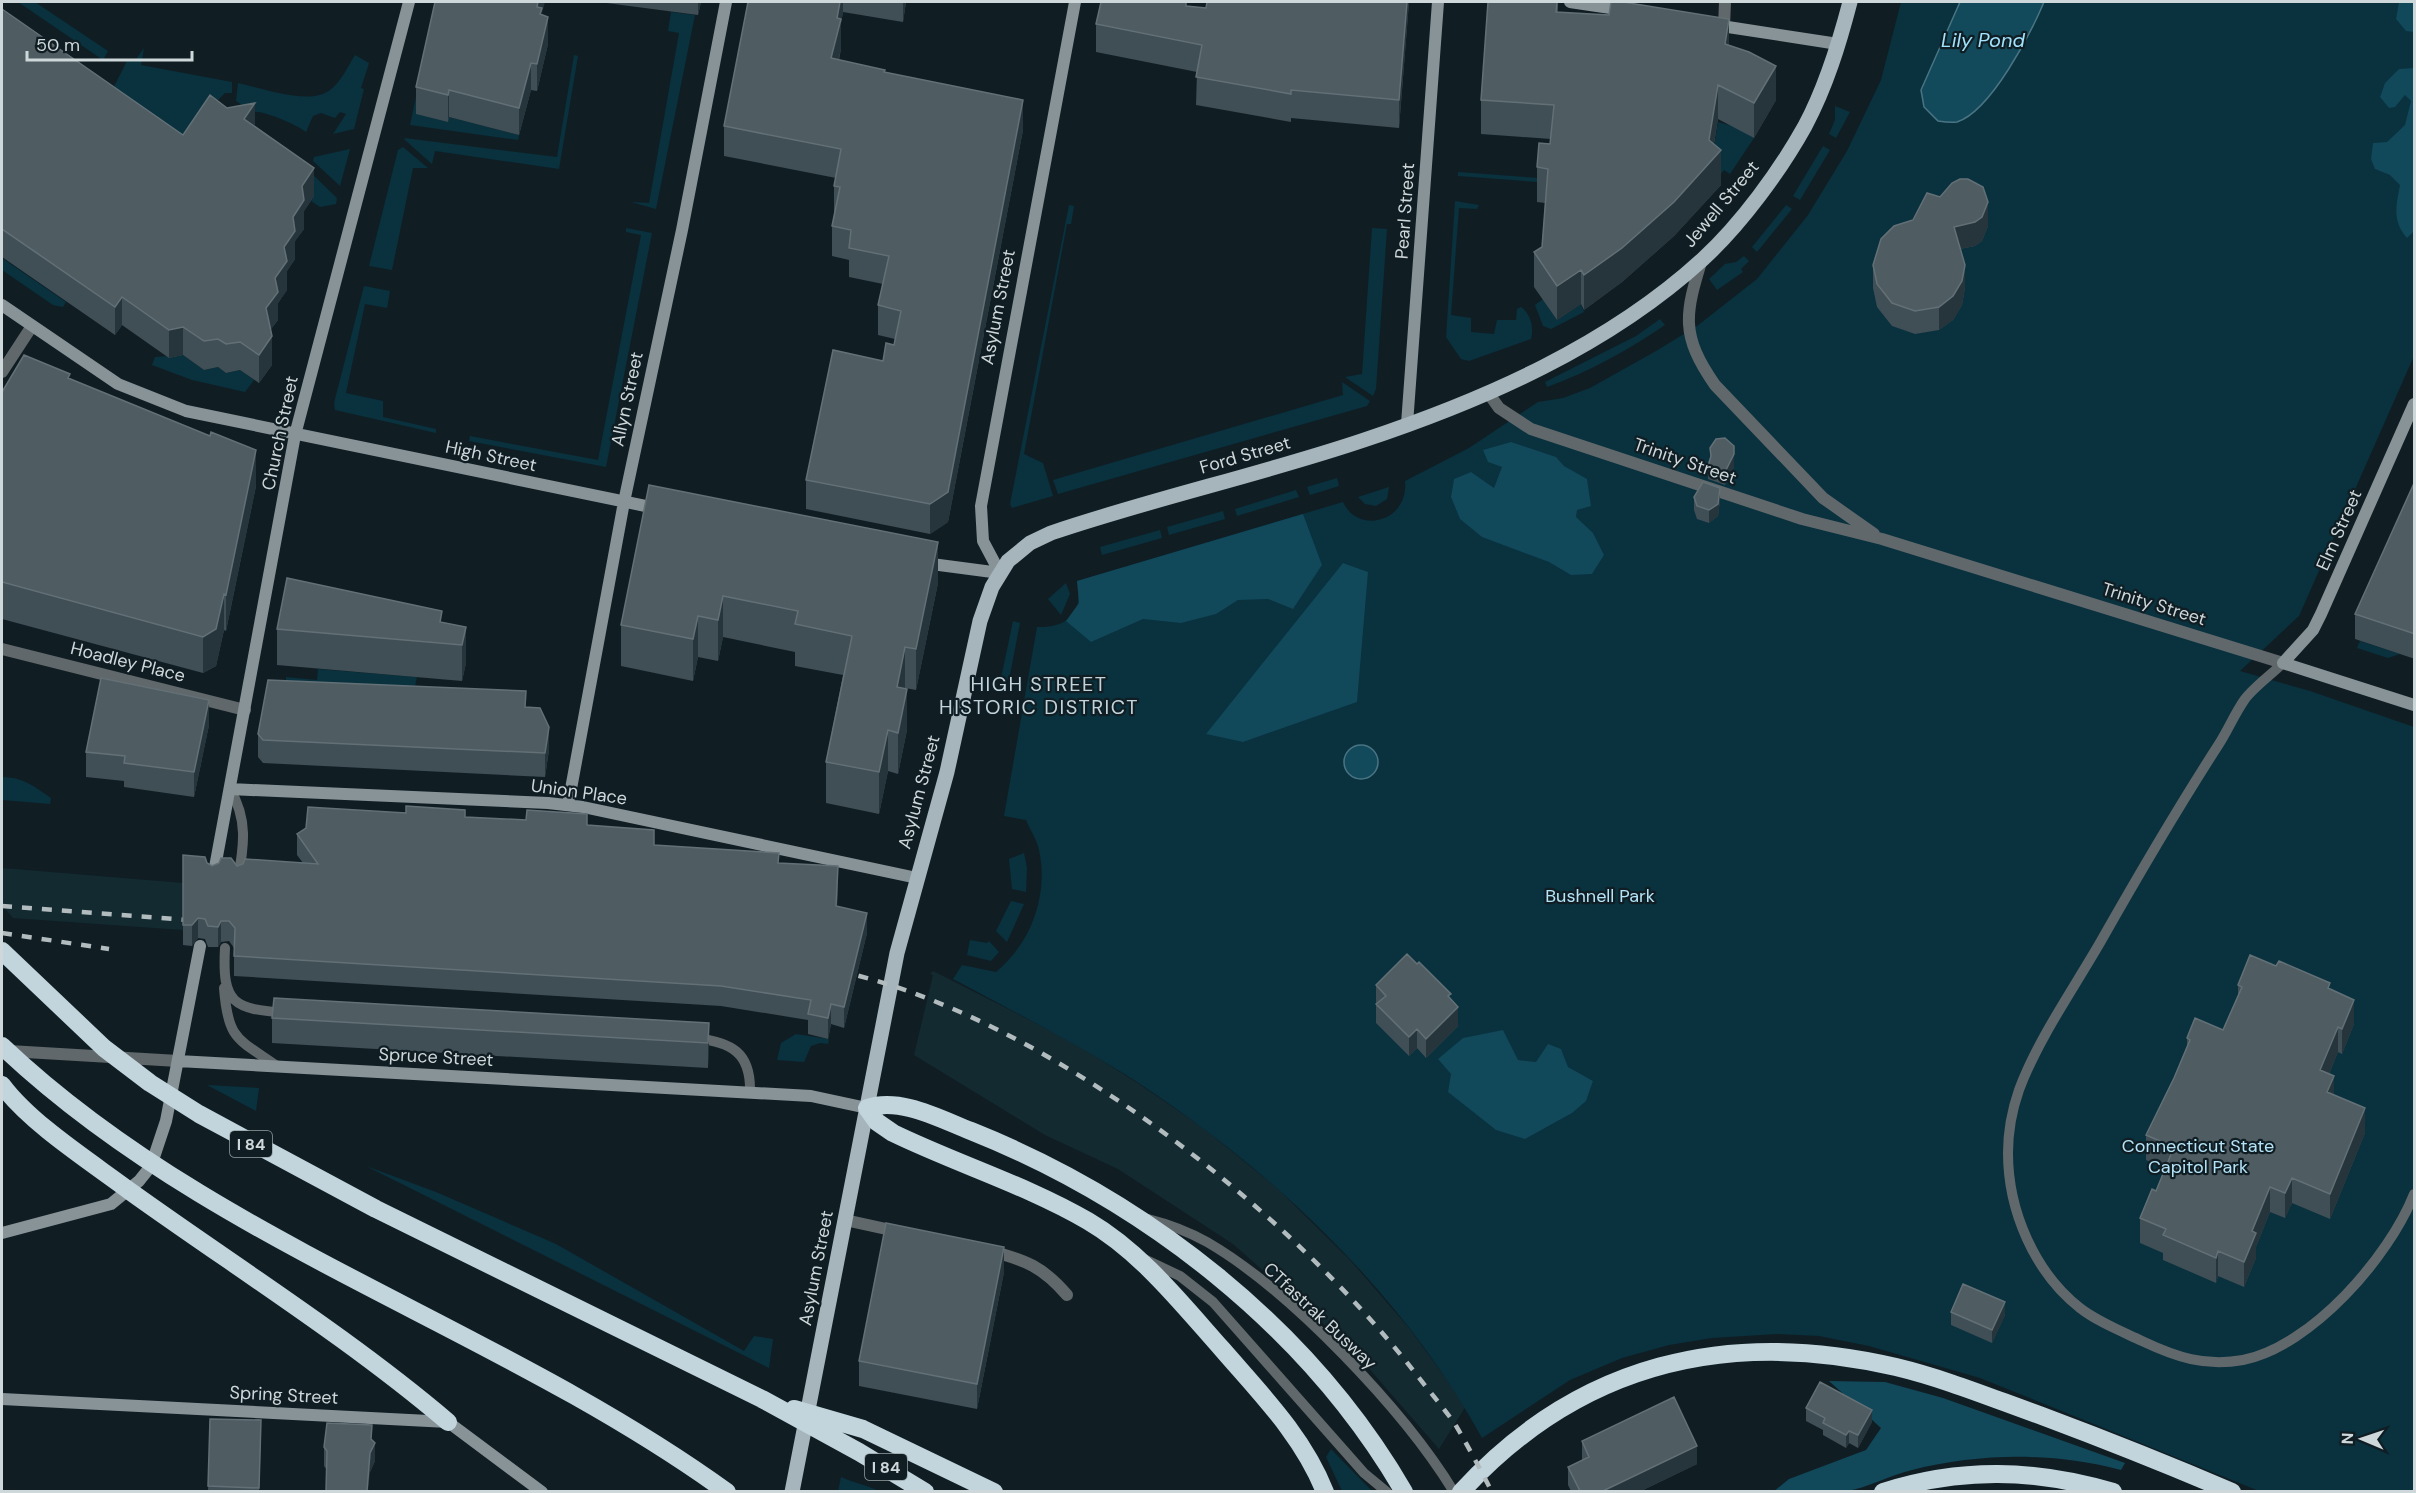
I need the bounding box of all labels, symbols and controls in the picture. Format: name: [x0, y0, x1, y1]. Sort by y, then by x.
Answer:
scale bar: [27, 24, 192, 62]
water label: Lily Pond: [1941, 27, 2025, 53]
text: 50 m: [36, 33, 80, 57]
street label: Jewell Street: [1678, 156, 1764, 252]
street label: Pearl Street: [1390, 162, 1420, 260]
street label: Asylum Street: [975, 247, 1021, 367]
street label: Allyn Street: [605, 349, 649, 449]
street label: Church Street: [256, 374, 304, 492]
street label: Ford Street: [1197, 431, 1293, 479]
street label: Trinity Street: [1630, 432, 1740, 490]
street label: High Street: [443, 435, 539, 477]
street label: Elm Street: [2311, 486, 2367, 574]
street label: Trinity Street: [2099, 577, 2209, 631]
street label: Hoadley Place: [68, 636, 188, 688]
district label: HIGH STREET HISTORIC DISTRICT: [939, 671, 1139, 720]
street label: Asylum Street: [892, 732, 946, 852]
street label: Union Place: [529, 773, 629, 811]
park label: Bushnell Park: [1545, 884, 1655, 908]
street label: Spruce Street: [378, 1042, 494, 1072]
road number: I 84: [230, 1131, 272, 1157]
park label: Connecticut State Capitol Park: [2122, 1134, 2274, 1179]
street label: Asylum Street: [793, 1208, 839, 1328]
street label: CTfastrak Busway: [1258, 1257, 1382, 1375]
street label: Spring Street: [229, 1380, 339, 1410]
north arrow: [2332, 1409, 2392, 1469]
text: N: [2337, 1432, 2358, 1445]
road number: I 84: [865, 1454, 907, 1480]

